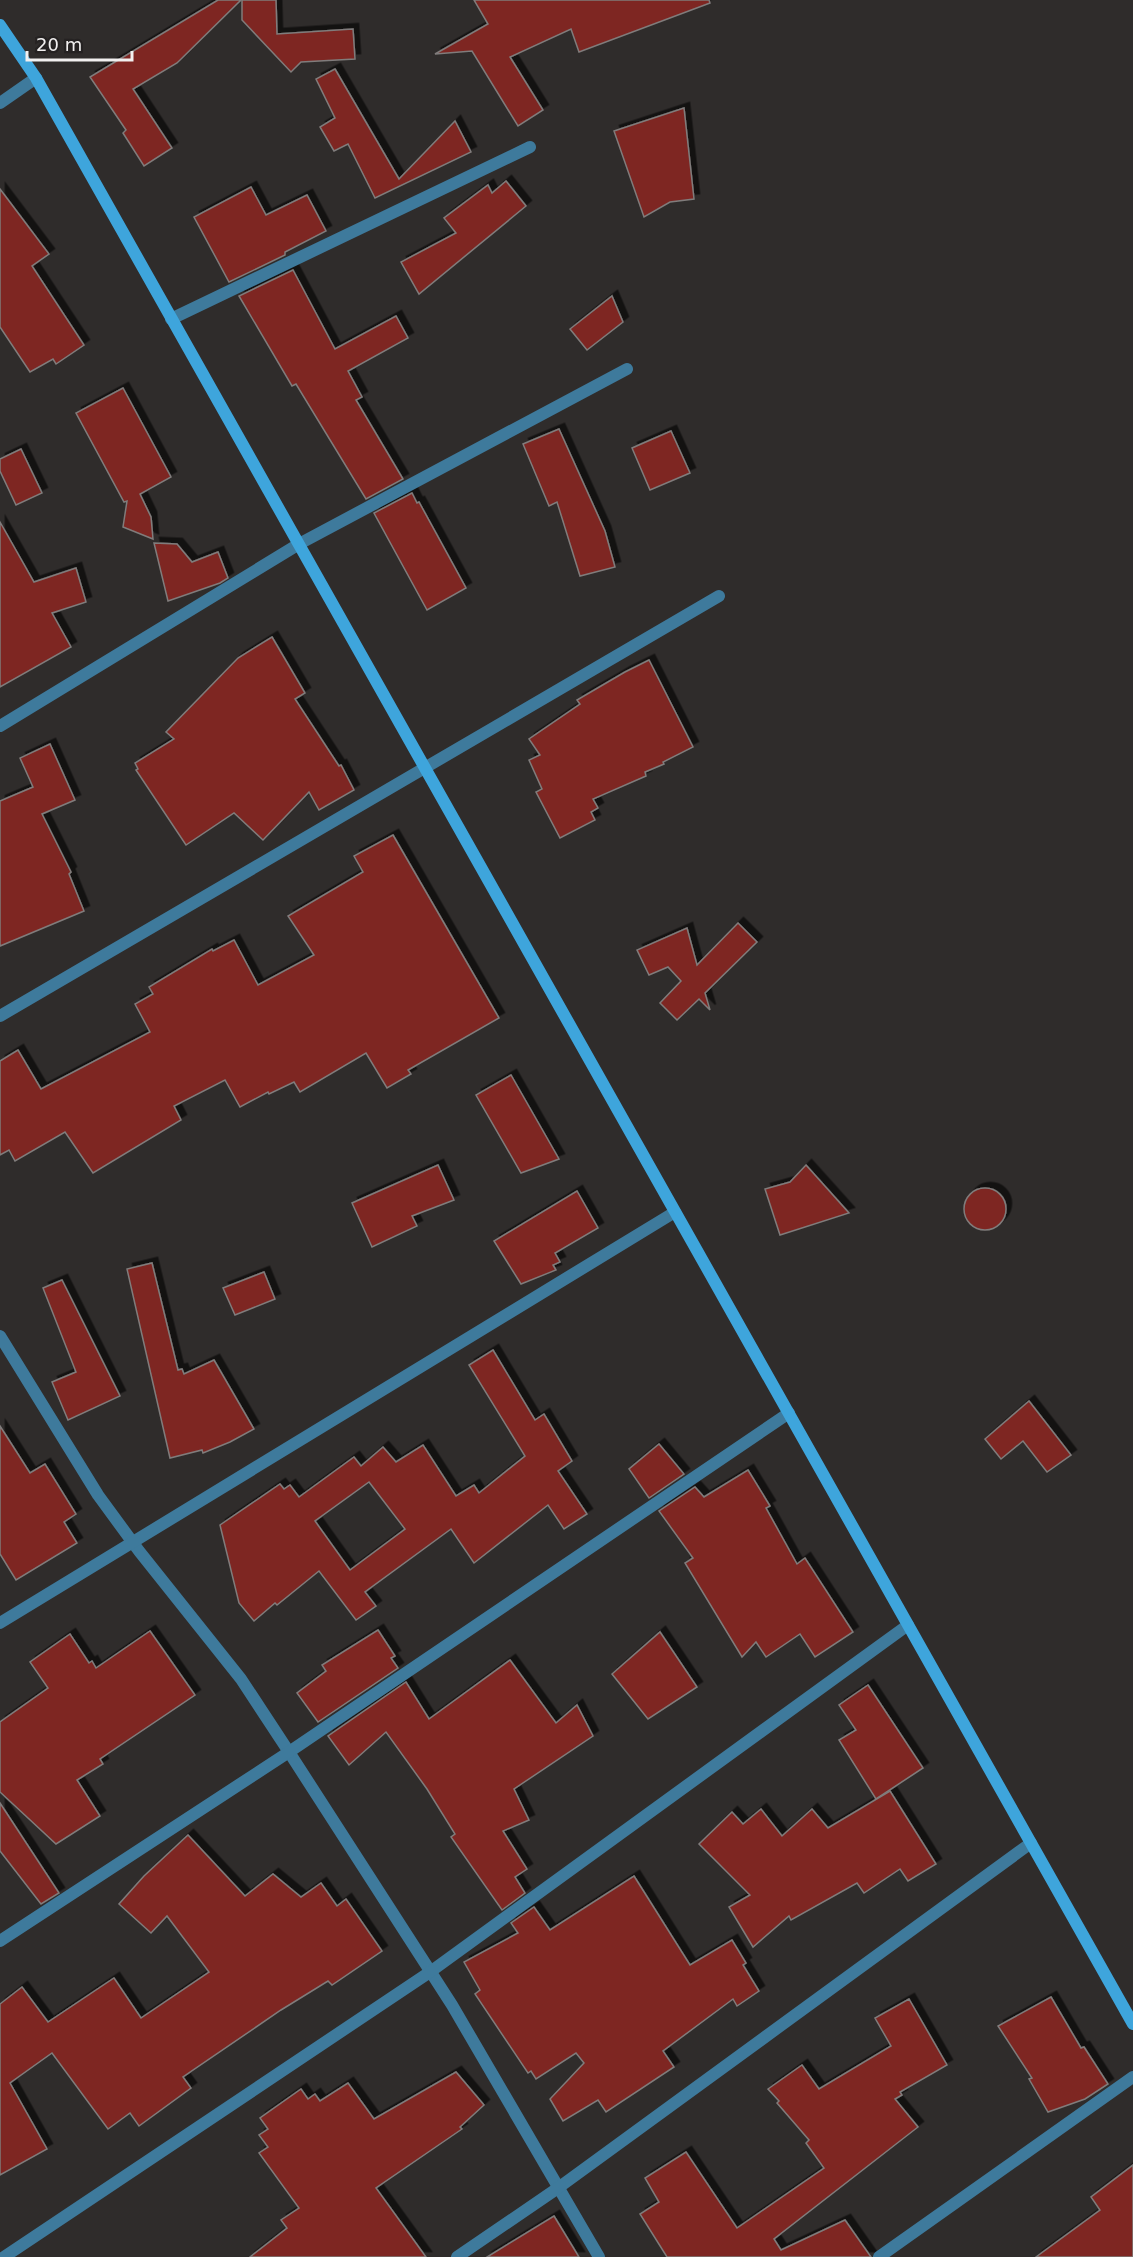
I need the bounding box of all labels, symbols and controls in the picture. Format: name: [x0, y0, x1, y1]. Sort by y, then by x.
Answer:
scale bar: [27, 24, 132, 62]
text: 20 m: [36, 34, 82, 55]

